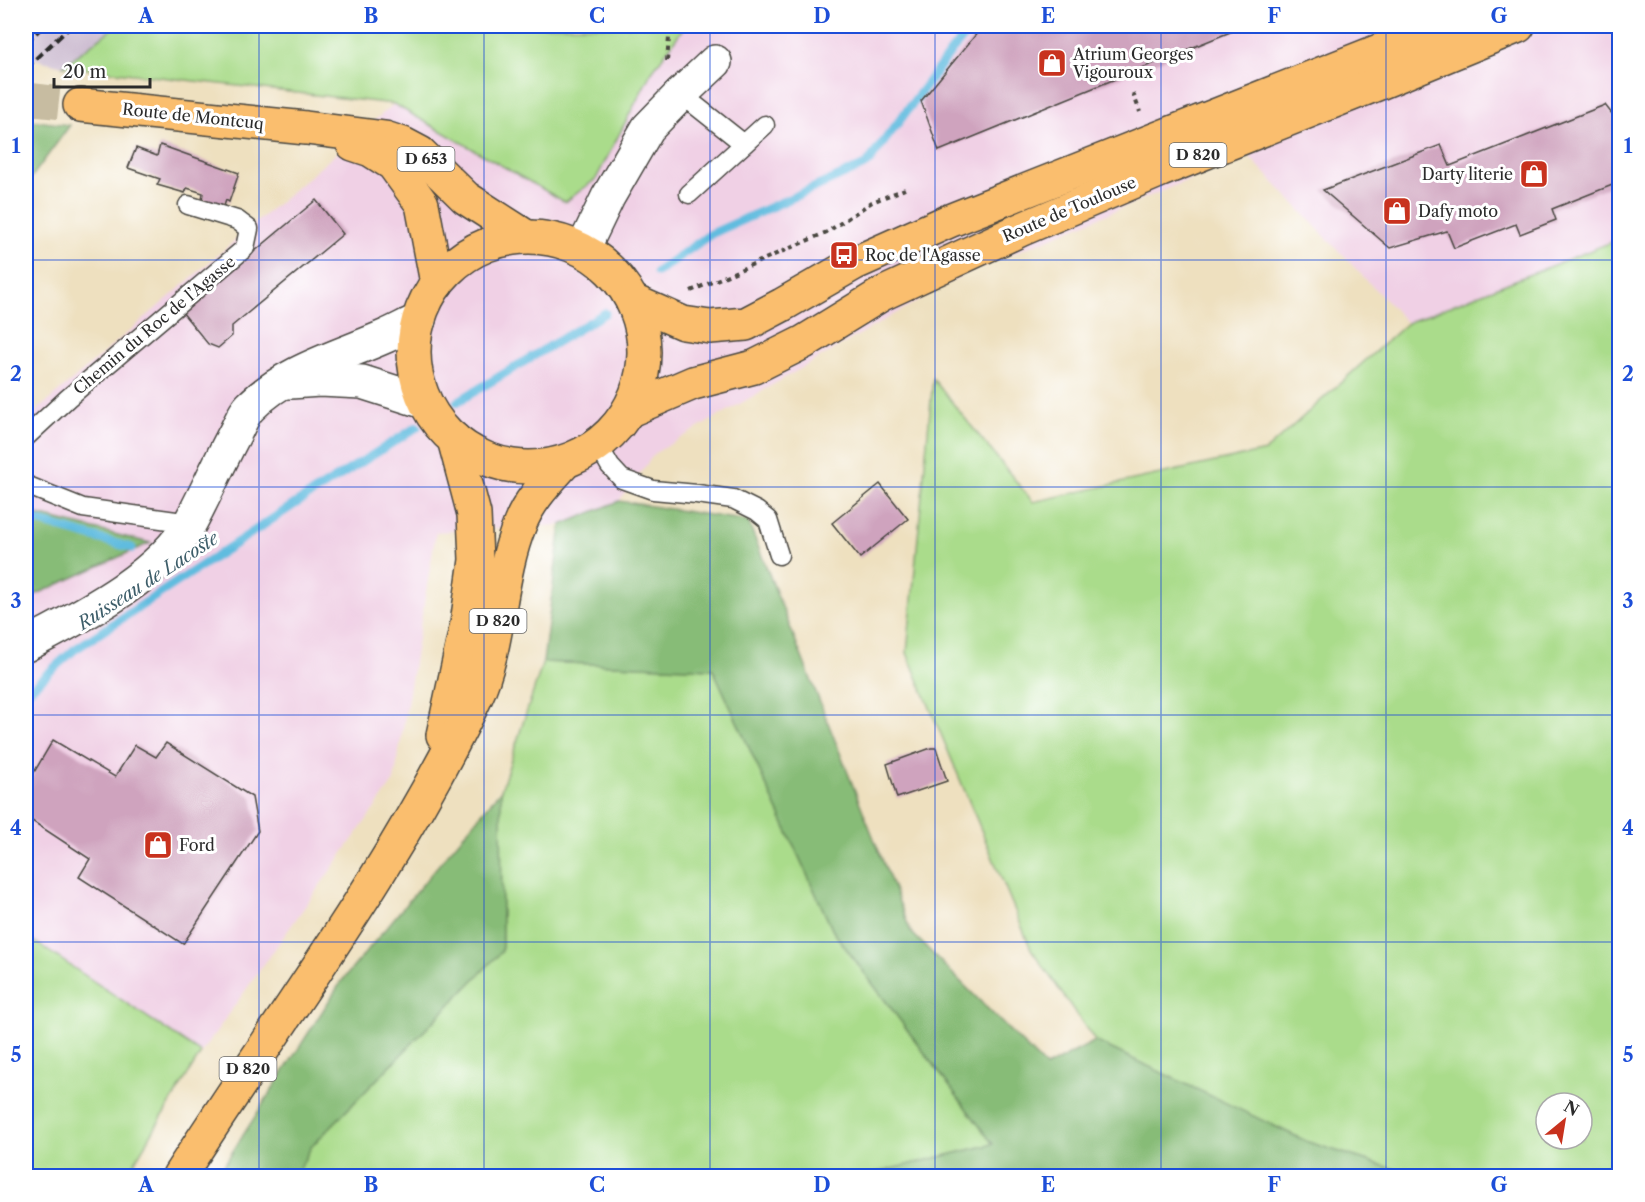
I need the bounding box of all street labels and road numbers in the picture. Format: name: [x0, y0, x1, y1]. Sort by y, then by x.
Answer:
street label: Route de Montcuq: [121, 99, 265, 133]
road number: D 820: [1170, 143, 1226, 167]
road number: D 653: [398, 147, 454, 171]
street label: Route de Toulouse: [999, 172, 1139, 246]
street label: Chemin du Roc de l’Agasse: [69, 251, 239, 399]
road number: D 820: [470, 609, 526, 633]
road number: D 820: [220, 1057, 276, 1081]

